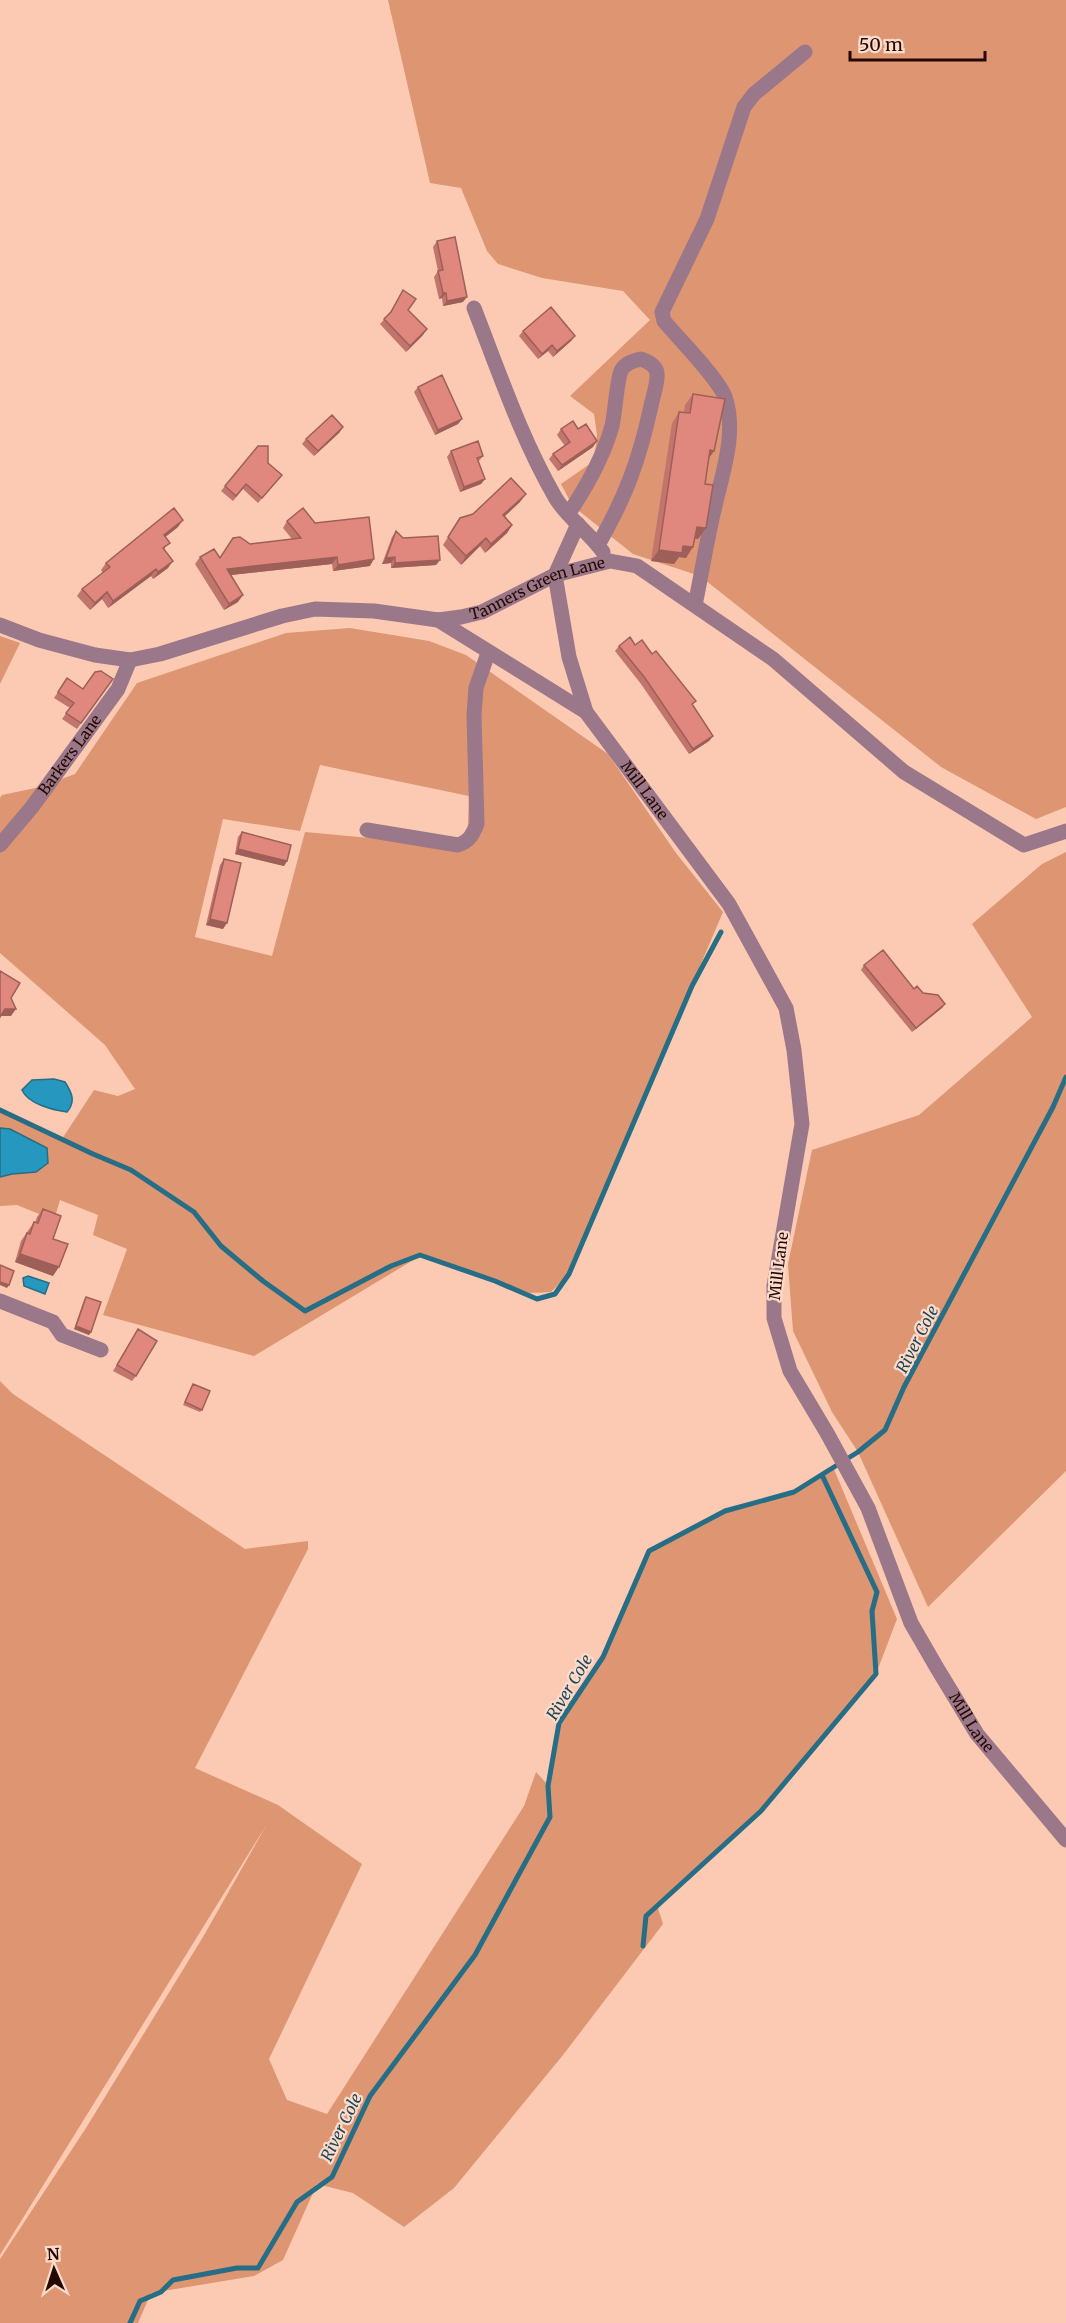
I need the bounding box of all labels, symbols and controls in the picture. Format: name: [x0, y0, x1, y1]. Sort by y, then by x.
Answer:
scale bar: [850, 24, 985, 62]
text: 50 m: [859, 33, 903, 56]
street label: Tanners Green Lane: [468, 553, 607, 624]
street label: Barkers Lane: [34, 711, 105, 799]
street label: Mill Lane: [617, 757, 673, 823]
street label: Mill Lane: [765, 1231, 792, 1301]
water label: River Cole: [892, 1302, 942, 1376]
water label: River Cole: [542, 1651, 596, 1723]
street label: Mill Lane: [945, 1689, 998, 1756]
water label: River Cole: [316, 2090, 366, 2164]
north arrow: [24, 2239, 84, 2299]
text: N: [46, 2244, 60, 2264]

